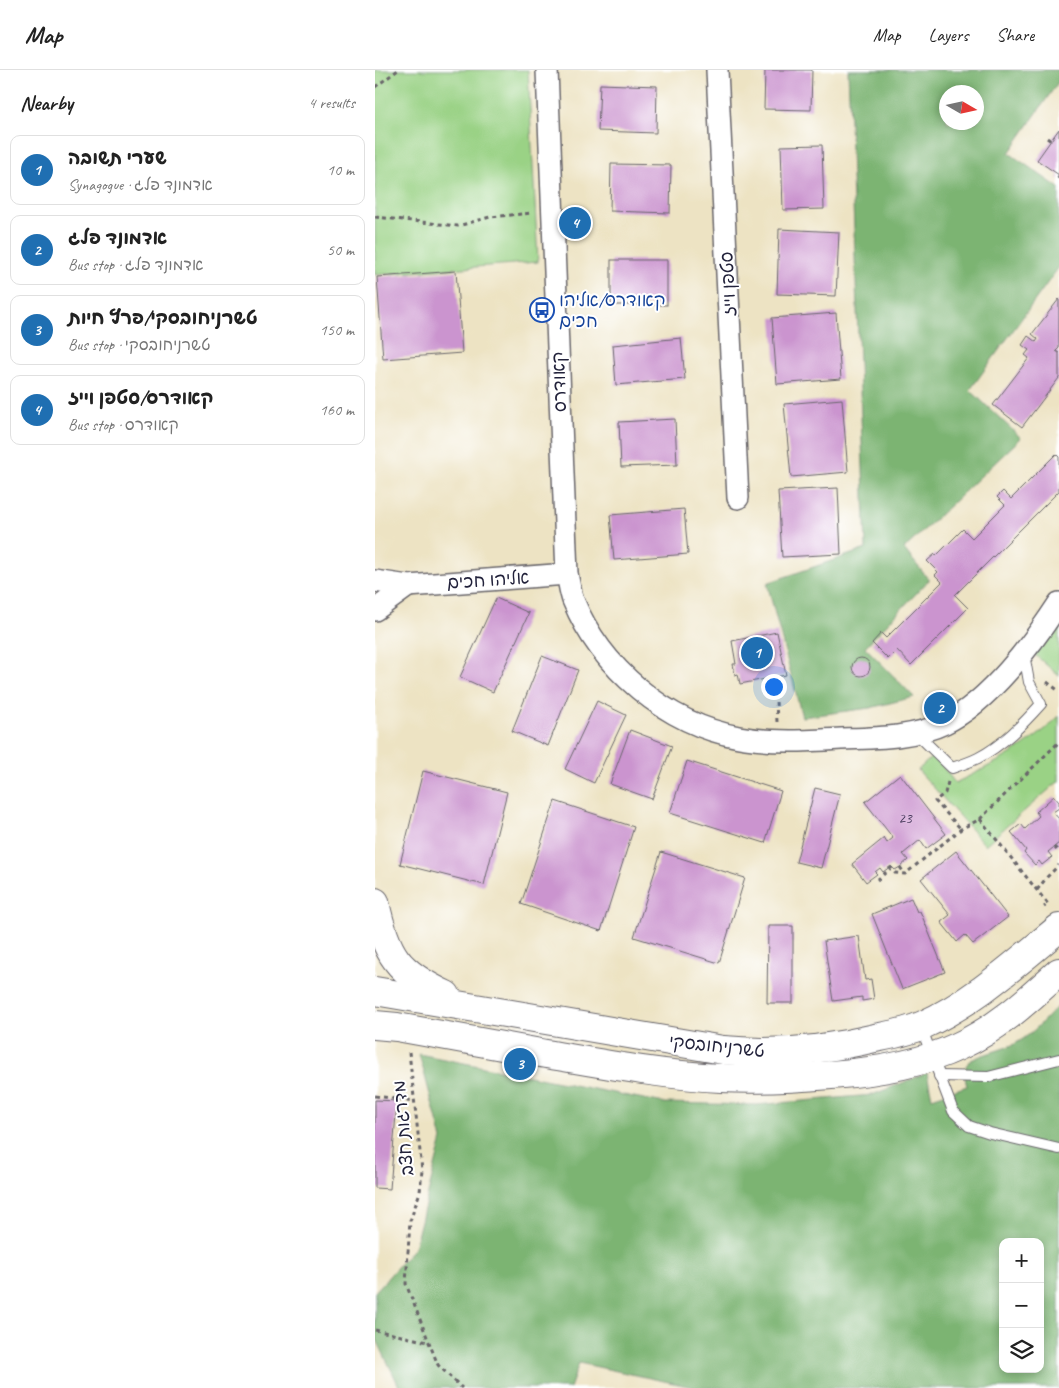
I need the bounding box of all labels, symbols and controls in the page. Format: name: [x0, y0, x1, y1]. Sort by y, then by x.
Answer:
text: Map: [25, 20, 62, 50]
text: Map: [873, 24, 901, 46]
text: Layers: [929, 24, 968, 46]
text: Share: [996, 24, 1034, 46]
north arrow: [939, 85, 984, 130]
text: Nearby: [20, 90, 73, 116]
text: 4 results: [308, 93, 355, 113]
text: שערי תשובה: [68, 146, 167, 170]
text: 1: [33, 160, 41, 180]
text: 10 m: [327, 160, 354, 180]
text: Synagogue · אדמונד פלג: [68, 175, 213, 195]
pin: 4: [559, 204, 591, 242]
text: אדמונד פלג: [68, 226, 167, 250]
text: 2: [33, 240, 41, 260]
text: 50 m: [327, 240, 354, 260]
street label: סטפן וייז: [715, 251, 741, 317]
text: Bus stop · אדמונד פלג: [68, 255, 203, 275]
place label: קאודרס/אליהו חכים: [559, 289, 665, 332]
bus stop icon: קאודרס/אליהו חכים: [529, 297, 555, 323]
text: טשרניחובסקי/פרץ חיות: [68, 306, 258, 330]
text: 3: [33, 320, 41, 340]
text: 150 m: [320, 320, 354, 340]
text: Bus stop · טשרניחובסקי: [68, 335, 211, 355]
street label: קאודרס: [547, 351, 571, 413]
text: קאודרס/סטפן וייז: [68, 386, 213, 410]
text: 4: [33, 400, 41, 420]
text: 160 m: [320, 400, 354, 420]
text: Bus stop · קאודרס: [68, 415, 179, 435]
street label: אליהו חכים: [446, 566, 530, 594]
pin: 1: [741, 634, 773, 672]
your location: [761, 674, 787, 700]
pin: 2: [924, 689, 956, 727]
house number: 23: [898, 809, 913, 828]
street label: טשרניחובסקי: [668, 1030, 766, 1062]
pin: 3: [504, 1045, 536, 1083]
street label: מדרגות חצב: [388, 1079, 418, 1177]
map controls: [999, 1238, 1044, 1373]
button: +: [999, 1238, 1044, 1283]
button: −: [999, 1283, 1044, 1328]
button: layers: [999, 1328, 1044, 1373]

